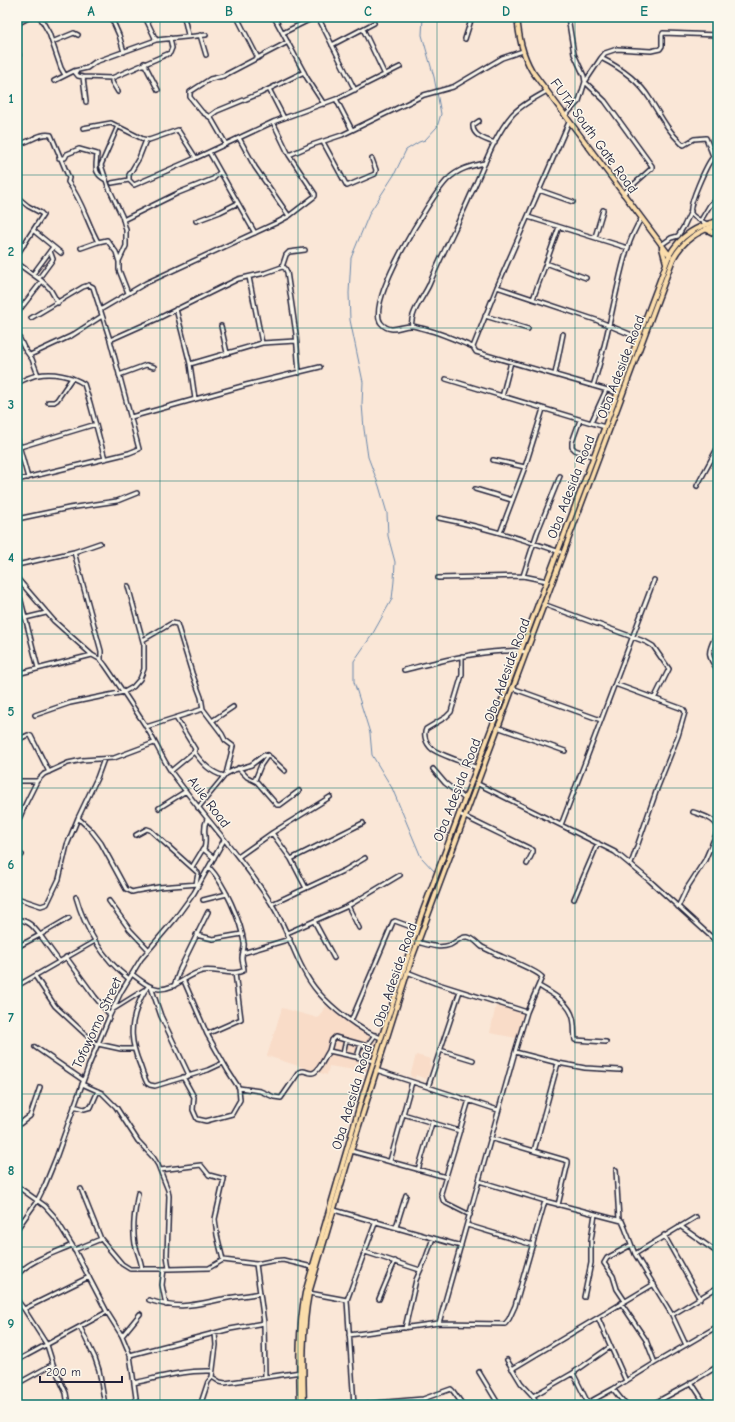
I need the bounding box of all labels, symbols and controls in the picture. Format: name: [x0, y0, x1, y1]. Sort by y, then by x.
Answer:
text: A: [87, 4, 95, 19]
text: B: [225, 4, 233, 19]
text: C: [364, 4, 372, 19]
text: D: [502, 4, 510, 19]
text: E: [640, 4, 648, 19]
street label: FUTA South Gate Road: [547, 75, 641, 197]
text: 1: [8, 91, 14, 106]
text: 2: [8, 244, 14, 259]
street label: Oba Adeside Road: [593, 313, 649, 421]
text: 3: [8, 397, 14, 412]
street label: Oba Adesida Road: [543, 433, 599, 541]
text: 4: [8, 550, 14, 565]
street label: Oba Adeside Road: [480, 616, 534, 724]
text: 5: [8, 704, 15, 719]
street label: Oba Adesida Road: [429, 736, 485, 844]
street label: Aule Road: [184, 773, 234, 831]
text: 6: [8, 857, 15, 872]
street label: Oba Adeside Road: [369, 921, 421, 1029]
street label: Tofowomo Street: [68, 974, 126, 1071]
text: 7: [8, 1010, 14, 1025]
street label: Oba Adesida Road: [328, 1042, 376, 1152]
text: 8: [8, 1163, 14, 1178]
text: 9: [8, 1316, 15, 1331]
scale bar: [40, 1358, 122, 1384]
text: 200 m: [46, 1365, 81, 1379]

